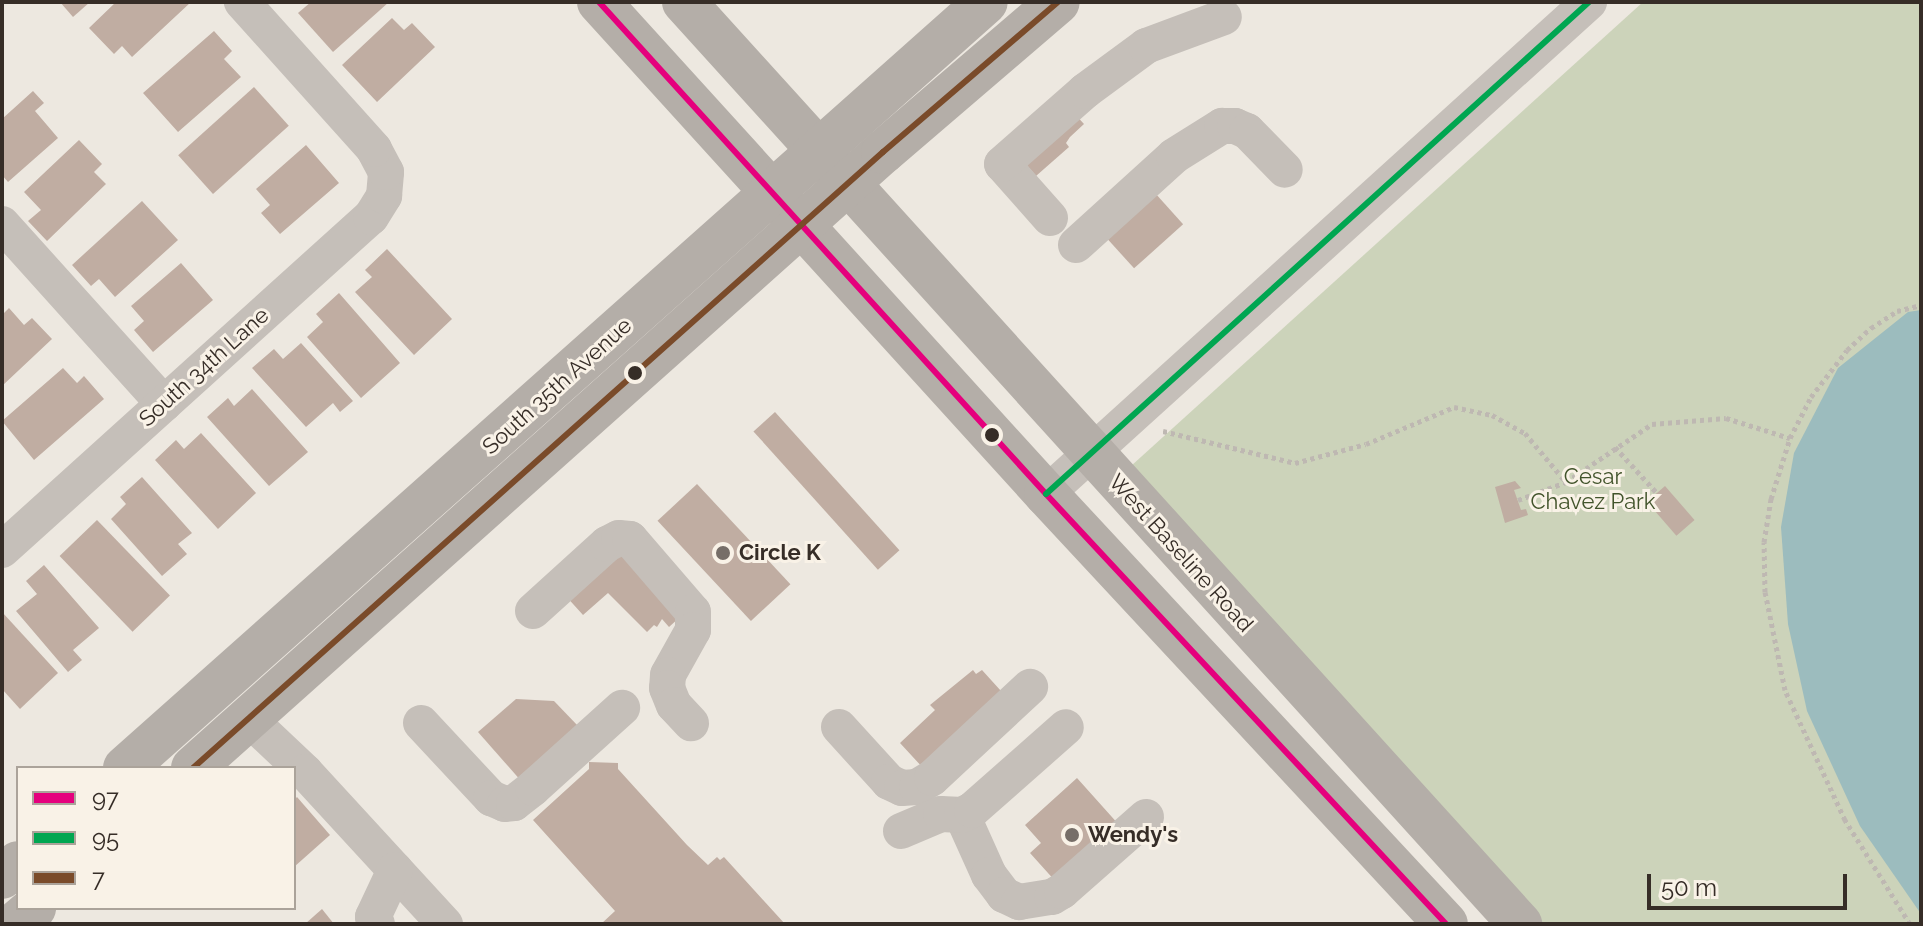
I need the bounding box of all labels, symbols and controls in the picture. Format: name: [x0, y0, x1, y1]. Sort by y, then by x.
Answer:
street label: South 34th Lane: [134, 302, 274, 432]
street label: South 35th Avenue: [477, 312, 637, 460]
unlabelled marker: [627, 365, 643, 381]
unlabelled marker: [984, 427, 1000, 443]
park label: Cesar Chavez Park: [1530, 463, 1656, 514]
street label: West Baseline Road: [1103, 469, 1259, 637]
place label: Circle K: [739, 540, 821, 566]
marker: Circle K: [714, 544, 732, 562]
legend: [16, 766, 296, 910]
text: 97: [92, 784, 119, 813]
place label: Wendy's: [1088, 822, 1178, 848]
text: 95: [92, 824, 119, 853]
marker: Wendy's: [1063, 826, 1081, 844]
scale bar: [1651, 858, 1851, 908]
text: 7: [92, 864, 105, 893]
text: 50 m: [1661, 873, 1717, 902]

